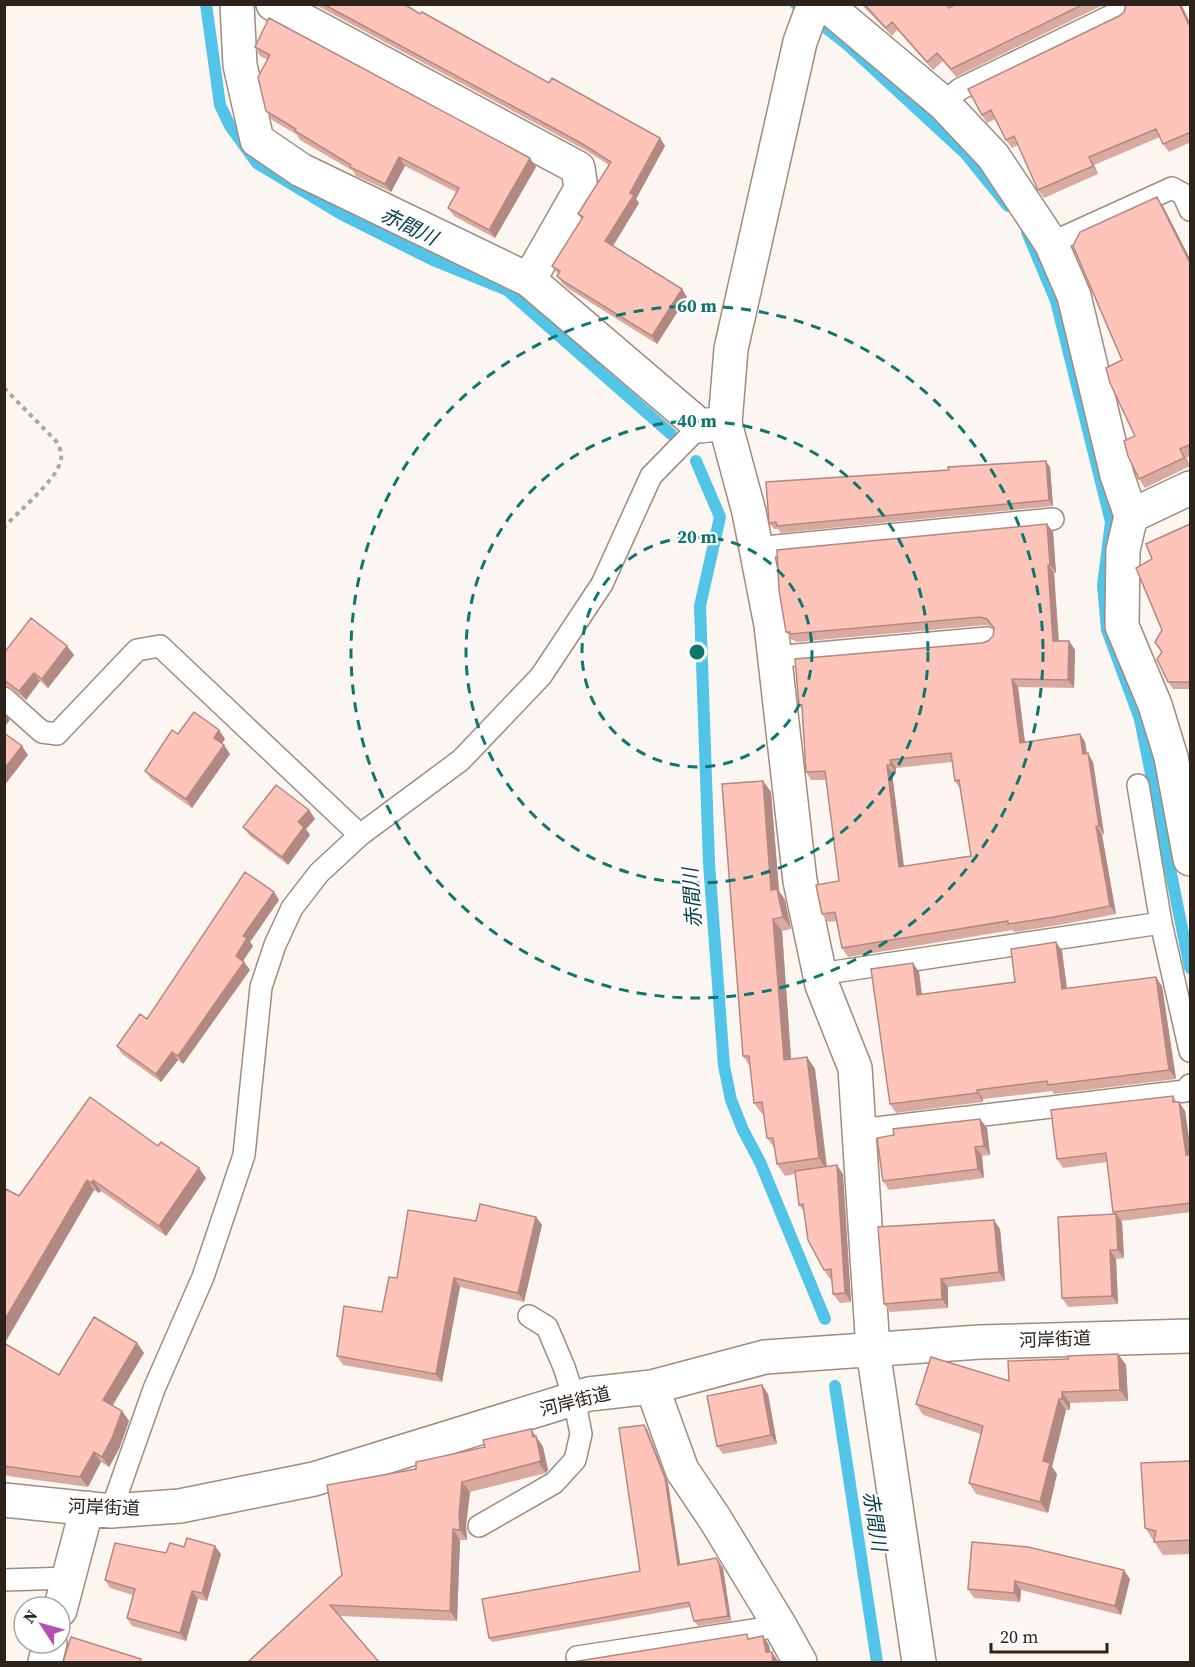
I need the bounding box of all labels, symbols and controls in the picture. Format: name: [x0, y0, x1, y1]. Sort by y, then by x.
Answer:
water label: 赤間川: [376, 200, 444, 253]
text: 60 m: [677, 293, 717, 318]
text: 40 m: [677, 408, 717, 433]
text: 20 m: [677, 524, 717, 549]
centre of rings: [687, 642, 707, 662]
water label: 赤間川: [676, 865, 708, 929]
street label: 河岸街道: [1019, 1325, 1091, 1353]
street label: 河岸街道: [537, 1380, 613, 1422]
water label: 赤間川: [856, 1489, 894, 1555]
street label: 河岸街道: [68, 1493, 140, 1521]
north arrow: [12, 1595, 72, 1655]
text: N: [18, 1605, 42, 1627]
scale bar: [991, 1616, 1106, 1654]
text: 20 m: [1000, 1624, 1038, 1649]

